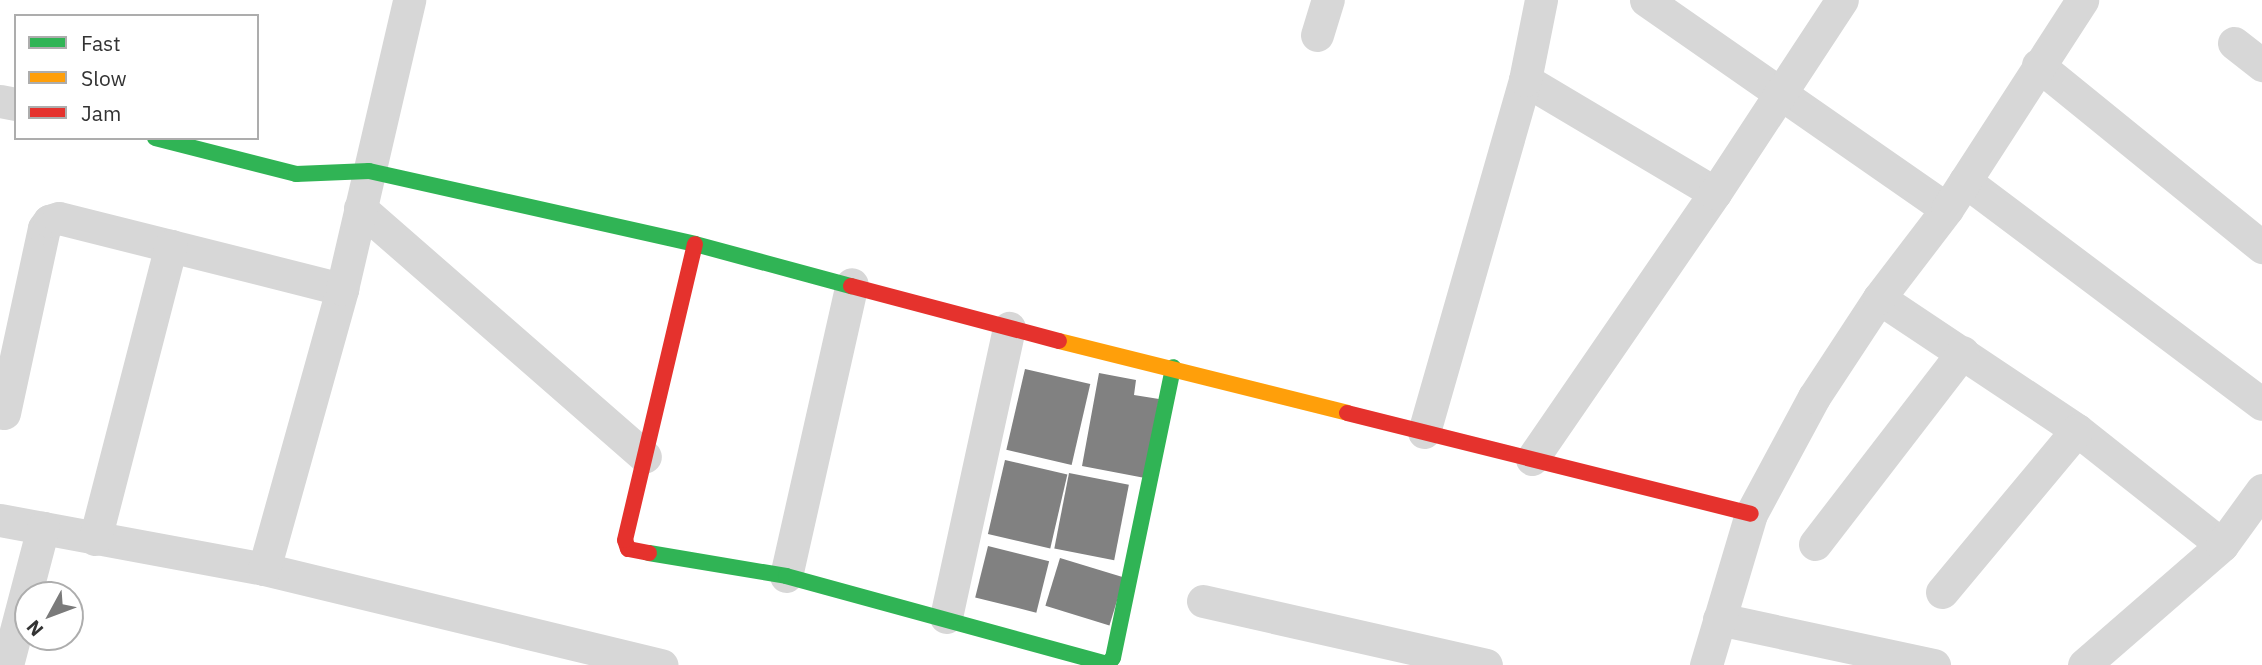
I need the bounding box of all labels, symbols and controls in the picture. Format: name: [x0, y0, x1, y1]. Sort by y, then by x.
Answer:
legend: [14, 14, 259, 140]
text: Fast: [81, 29, 121, 57]
text: Slow: [81, 64, 127, 92]
text: Jam: [81, 99, 121, 127]
north arrow: [14, 581, 84, 651]
text: N: [21, 615, 48, 642]

